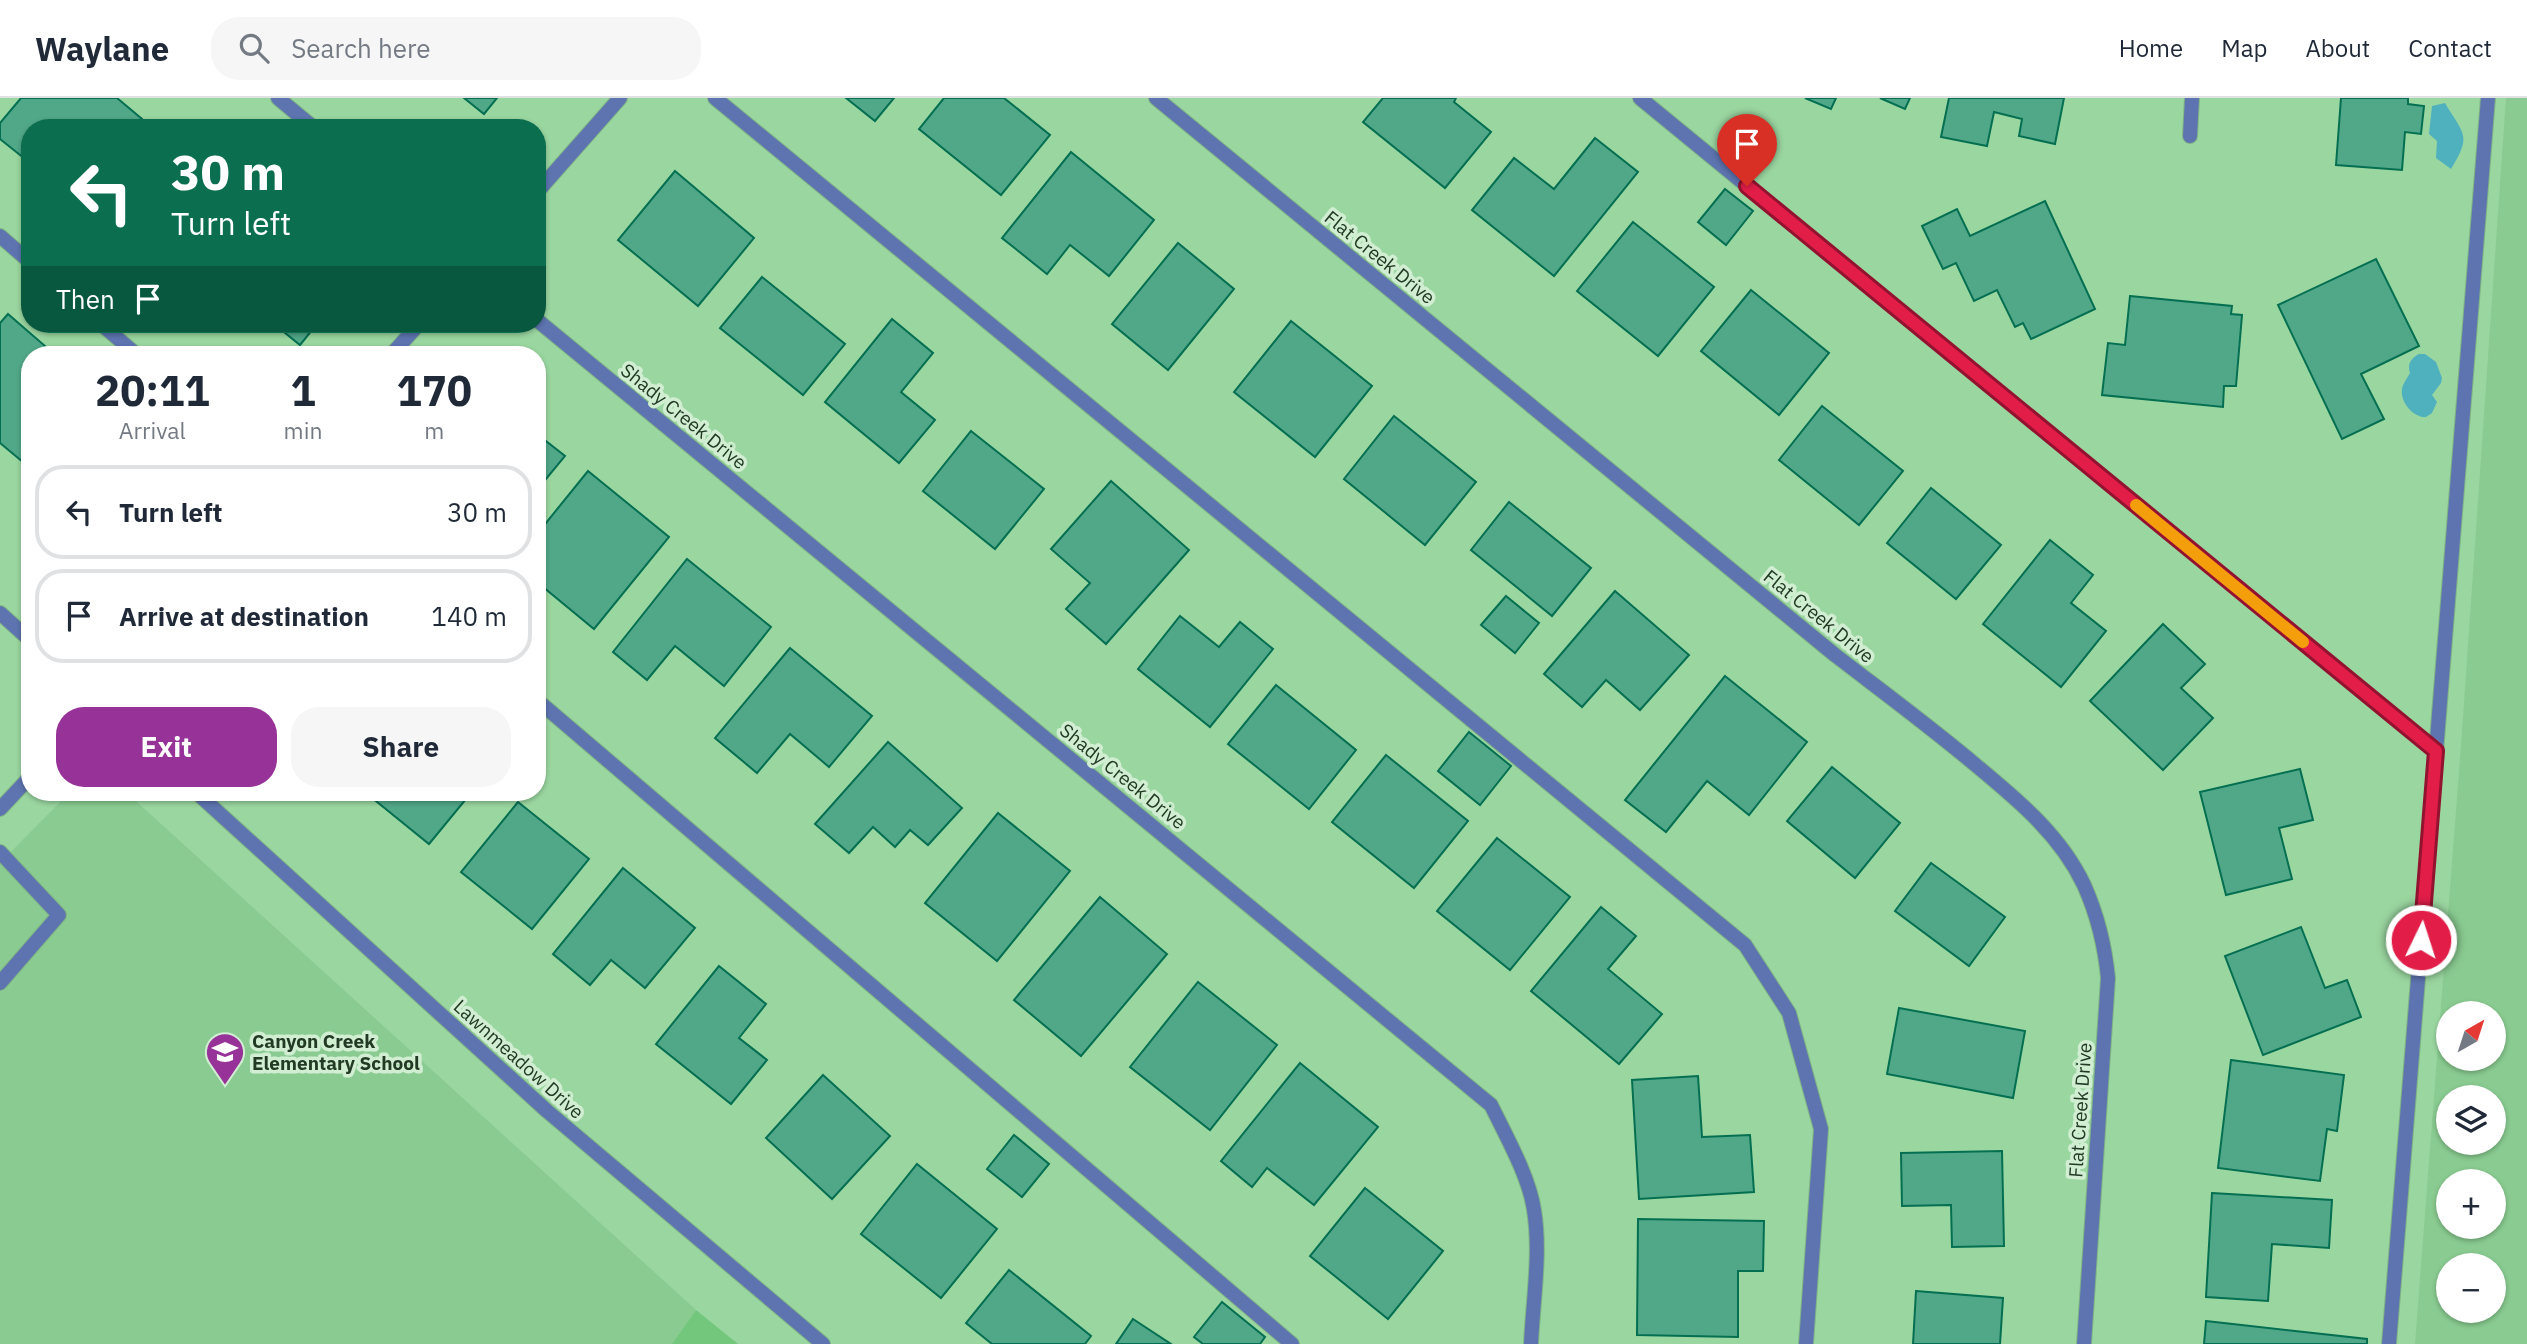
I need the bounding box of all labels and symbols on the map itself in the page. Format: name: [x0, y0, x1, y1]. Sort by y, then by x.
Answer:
pin: [1717, 114, 1777, 186]
street label: Flat Creek Drive: [1320, 205, 1440, 309]
street label: Shady Creek Drive: [616, 358, 752, 474]
street label: Flat Creek Drive: [1759, 564, 1879, 668]
street label: Shady Creek Drive: [1055, 718, 1191, 834]
position arrow: [2384, 903, 2458, 977]
street label: Lawnmeadow Drive: [449, 994, 589, 1124]
north arrow: [2436, 1001, 2506, 1071]
place label: Canyon Creek Elementary School: [252, 1029, 420, 1075]
school or university icon: Canyon Creek Elementary School: [204, 1031, 246, 1086]
street label: Flat Creek Drive: [2063, 1042, 2097, 1178]

